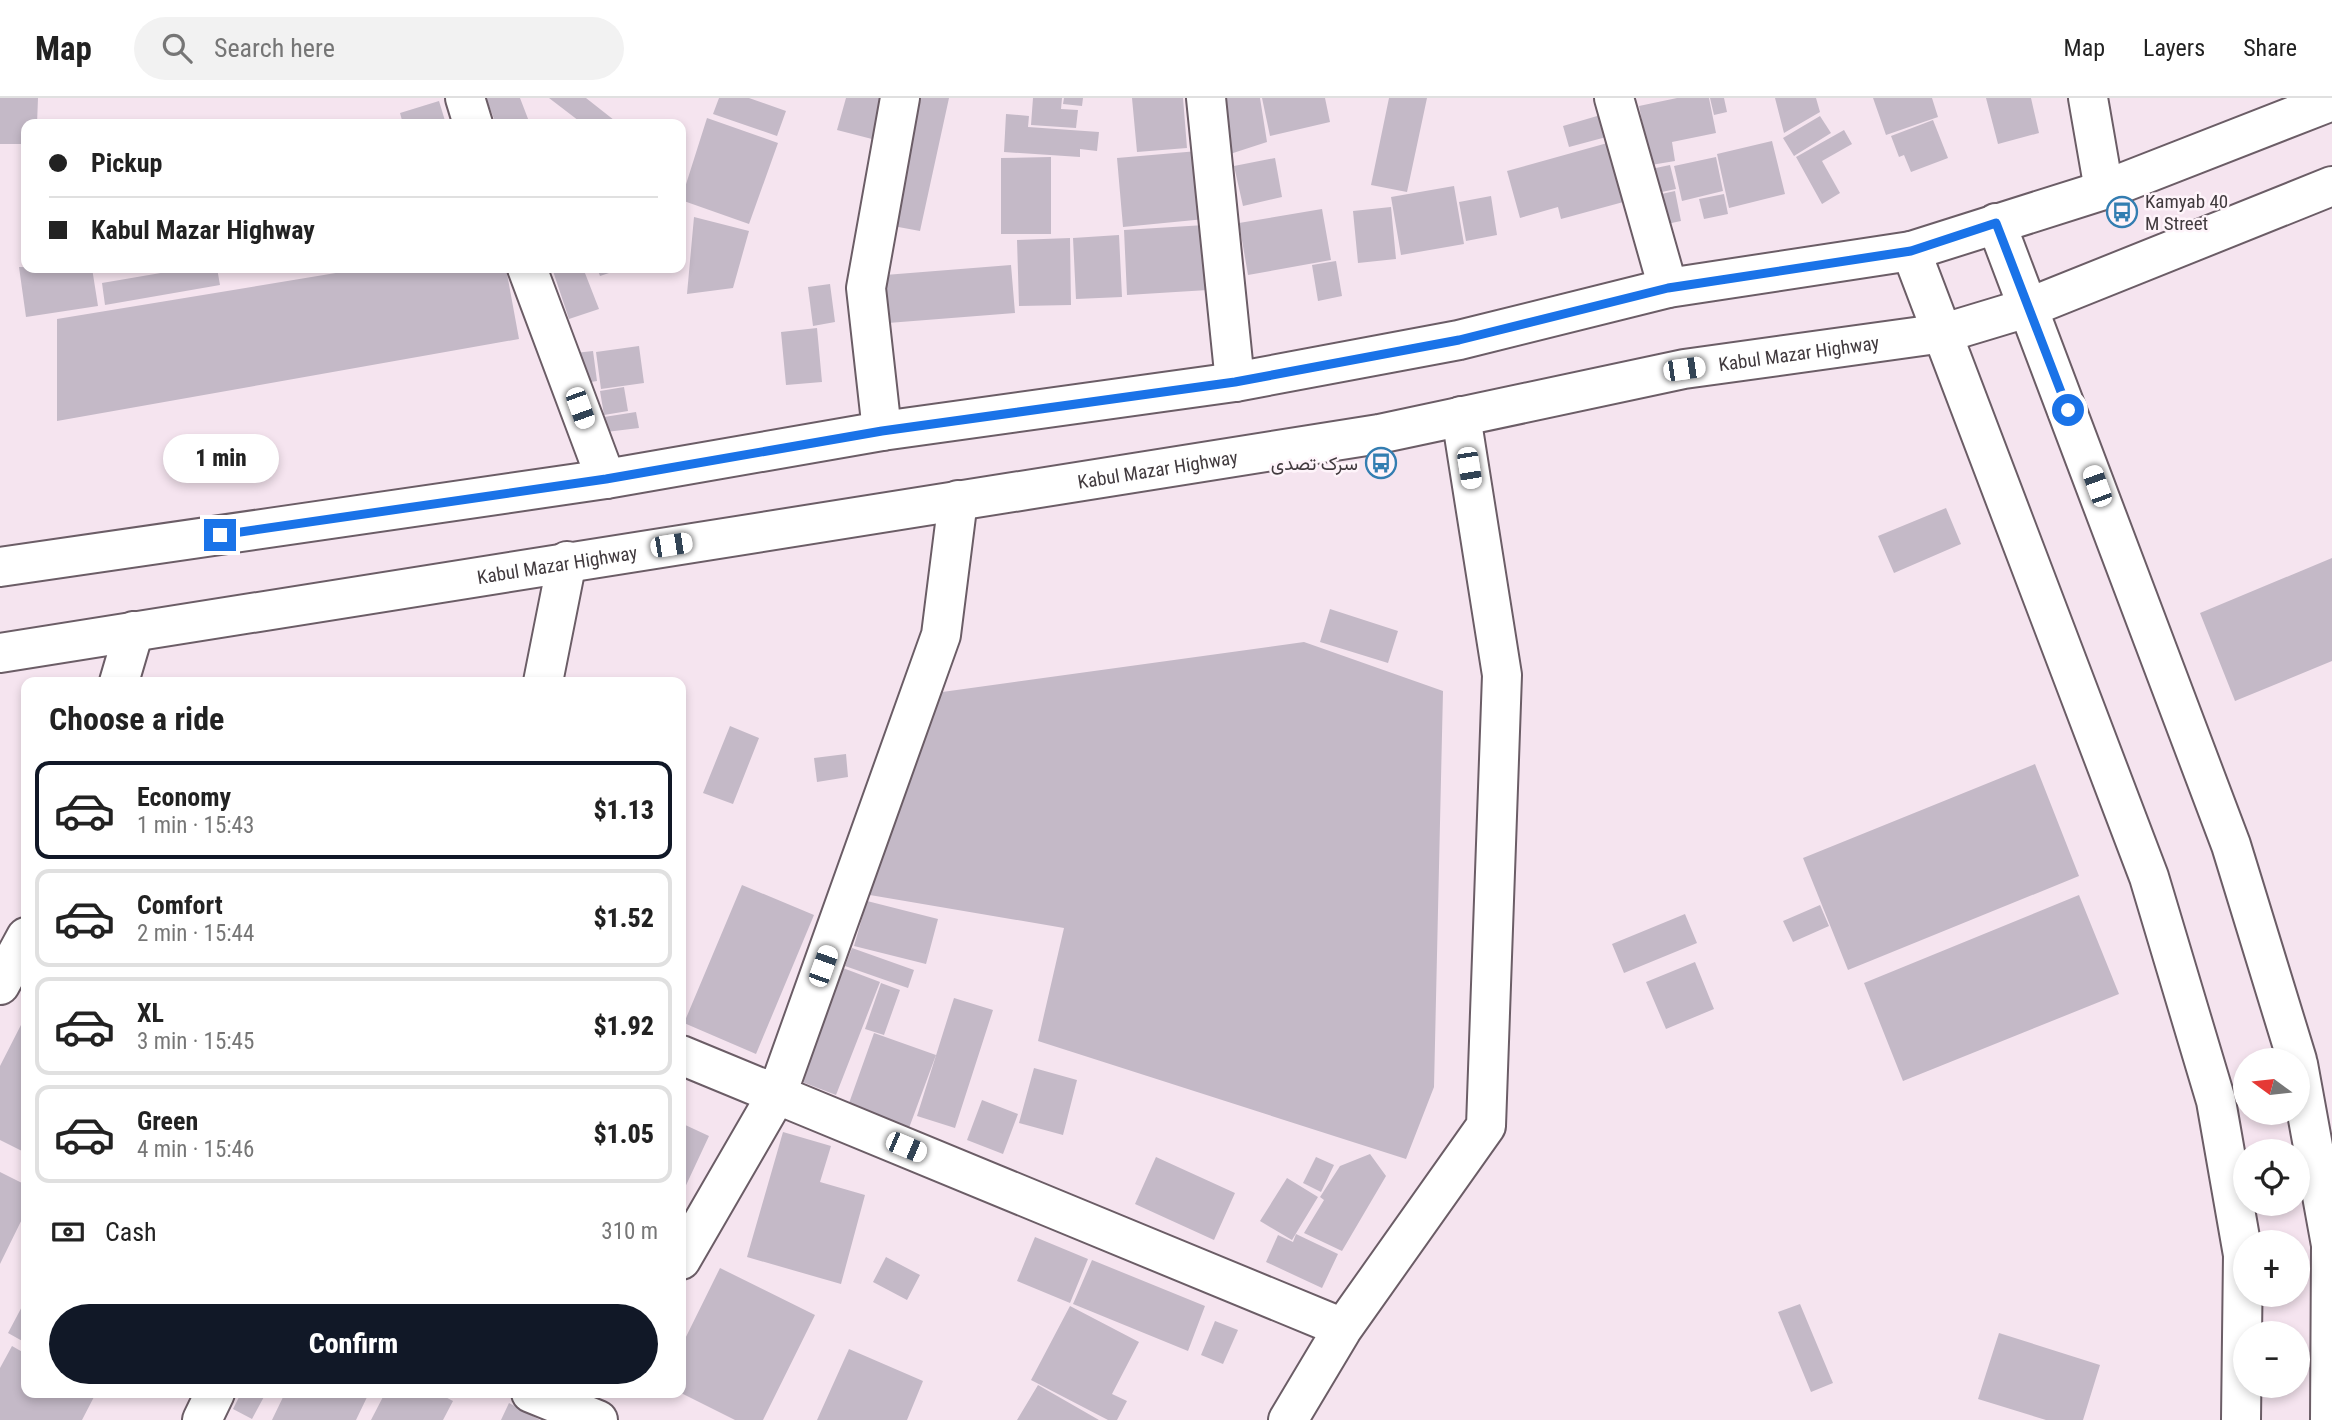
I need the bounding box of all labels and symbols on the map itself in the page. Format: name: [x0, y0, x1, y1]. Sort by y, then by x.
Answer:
place label: Kamyab 40 M Street: [2145, 190, 2228, 235]
bus stop icon: Kamyab 40 M Street: [2105, 195, 2139, 229]
street label: Kabul Mazar Highway: [1717, 331, 1881, 376]
car: [1662, 356, 1707, 382]
car: [563, 385, 598, 431]
route start: [2052, 394, 2084, 426]
callout: 1 min: [162, 434, 278, 482]
street label: Kabul Mazar Highway: [1076, 446, 1239, 494]
bus stop icon: سرک تصدی: [1364, 446, 1398, 480]
car: [1456, 446, 1483, 490]
place label: سرک تصدی: [1271, 452, 1358, 475]
car: [2080, 463, 2115, 509]
route end: [204, 519, 236, 551]
car: [649, 531, 694, 559]
street label: Kabul Mazar Highway: [475, 541, 639, 589]
car: [806, 943, 841, 989]
north arrow: [2233, 1048, 2310, 1125]
car: [883, 1129, 930, 1165]

